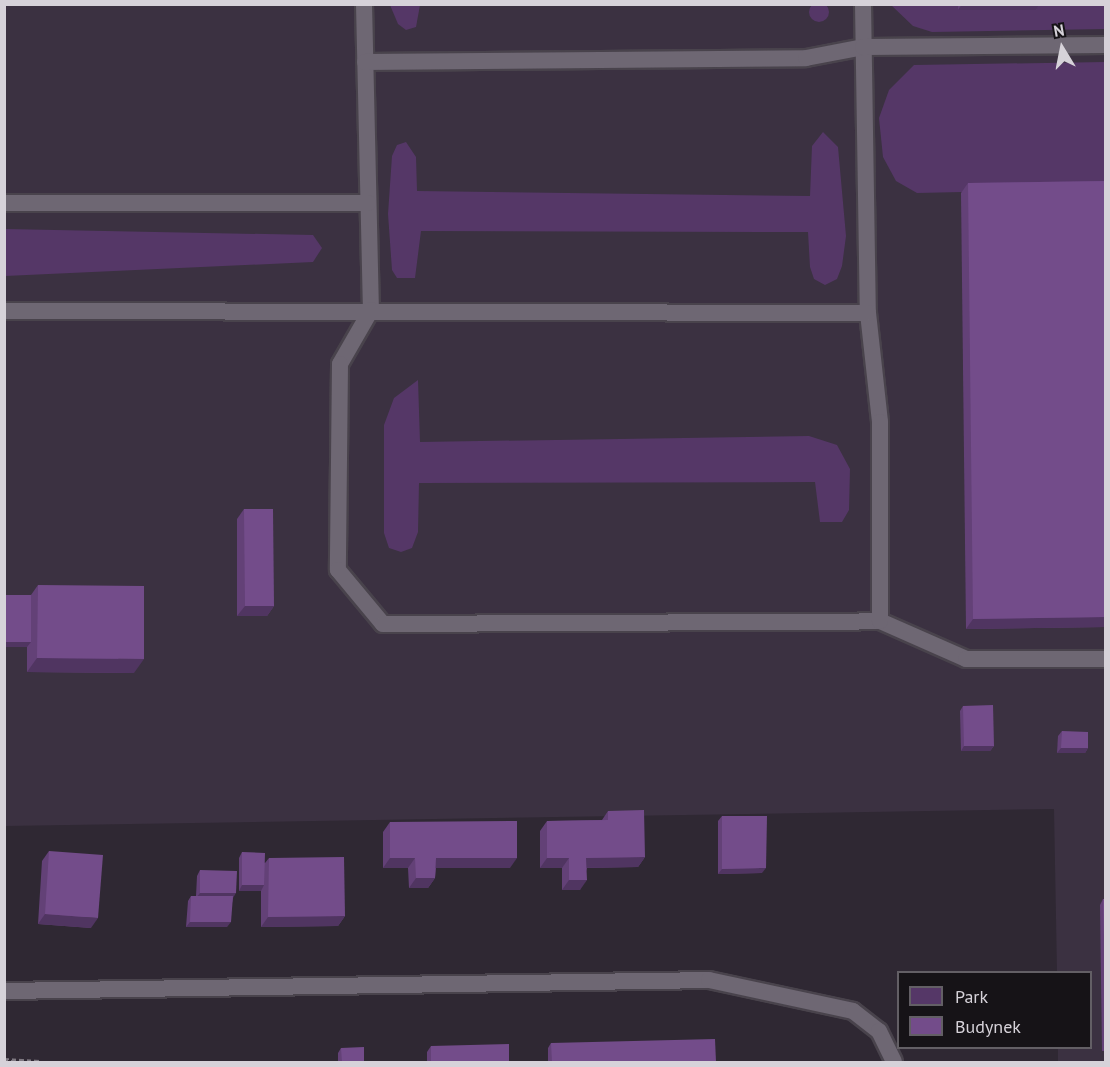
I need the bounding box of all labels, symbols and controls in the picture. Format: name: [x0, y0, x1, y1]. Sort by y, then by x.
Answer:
north arrow: [1032, 18, 1092, 78]
text: N: [1052, 20, 1066, 41]
legend: [897, 971, 1092, 1049]
text: Park: [955, 985, 988, 1008]
text: Budynek: [955, 1015, 1021, 1038]

